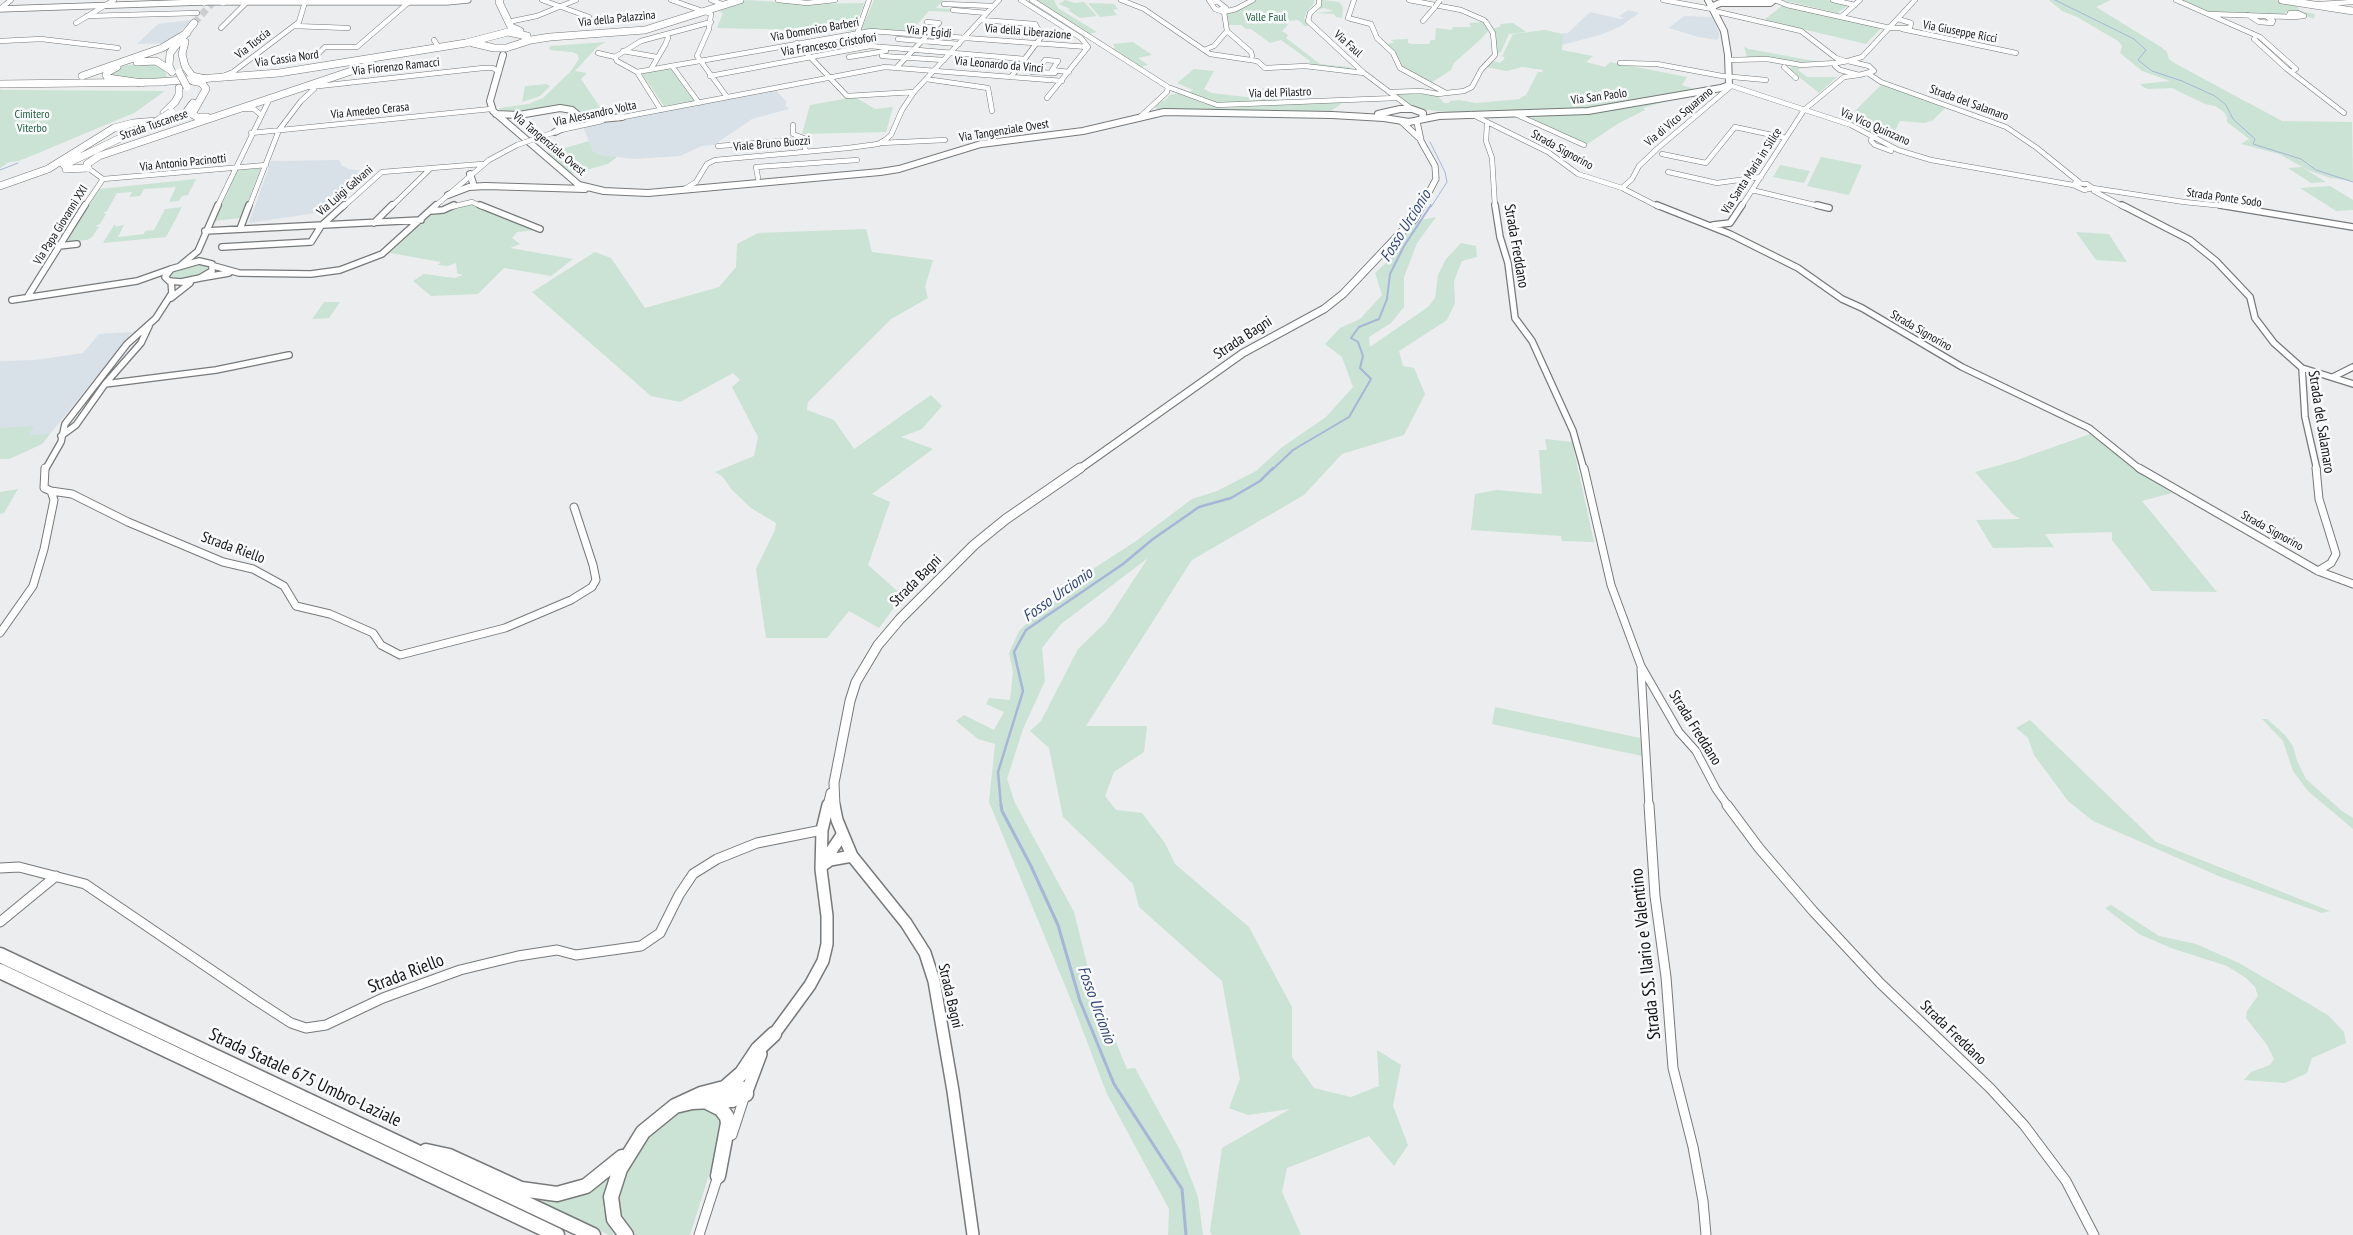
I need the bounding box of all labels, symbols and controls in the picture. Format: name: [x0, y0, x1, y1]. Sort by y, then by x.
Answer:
street label: Via della Palazzina: [578, 8, 656, 30]
park label: Valle Faul: [1246, 11, 1286, 25]
street label: Via Domenico Barberi: [770, 15, 860, 45]
street label: Via Giuseppe Ricci: [1922, 18, 1998, 46]
street label: Via della Liberazione: [984, 21, 1072, 43]
street label: Via P. Egidi: [906, 23, 952, 41]
street label: Via Tuscia: [232, 26, 274, 62]
street label: Via Faul: [1331, 28, 1365, 60]
street label: Via Francesco Cristofori: [780, 30, 878, 60]
street label: Via Cassia Nord: [254, 47, 320, 71]
street label: Via Leonardo da Vinci: [954, 54, 1044, 76]
street label: Via Fiorenzo Ramacci: [352, 55, 440, 79]
street label: Strada del Salamaro: [1927, 82, 2011, 124]
street label: Via di Vico Squarano: [1642, 84, 1716, 150]
street label: Via del Pilastro: [1249, 85, 1311, 101]
street label: Via San Paolo: [1570, 86, 1628, 108]
street label: Via Alessandro Volta: [552, 98, 638, 130]
street label: Via Amedeo Cerasa: [330, 100, 410, 122]
street label: Via Vico Quinzano: [1838, 105, 1912, 149]
street label: Strada Tuscanese: [118, 107, 190, 143]
park label: Cimitero Viterbo: [14, 108, 50, 136]
street label: Via Tangenziale Ovest: [510, 109, 588, 179]
street label: Via Tangenziale Ovest: [958, 117, 1050, 145]
street label: Via Santa Maria in Silice: [1719, 125, 1785, 217]
street label: Strada Signorino: [1528, 127, 1596, 173]
street label: Viale Bruno Buozzi: [733, 133, 811, 155]
street label: Via Antonio Pacinotti: [139, 151, 227, 175]
street label: Via Luigi Galvani: [314, 163, 376, 219]
street label: Via Papa Giovanni XXI: [31, 183, 91, 267]
street label: Strada Ponte Sodo: [2185, 186, 2263, 210]
water label: Fosso Urcionio: [1376, 187, 1436, 265]
street label: Strada Freddano: [1500, 203, 1532, 289]
street label: Strada Signorino: [1888, 308, 1954, 354]
street label: Strada Bagni: [1211, 313, 1275, 363]
street label: Strada del Salamaro: [2304, 369, 2338, 475]
street label: Strada Signorino: [2238, 508, 2306, 554]
street label: Strada Riello: [199, 528, 267, 568]
street label: Strada Bagni: [886, 551, 946, 611]
water label: Fosso Urcionio: [1019, 564, 1097, 626]
street label: Strada Freddano: [1665, 687, 1725, 769]
street label: Strada SS. Ilario e Valentino: [1626, 867, 1666, 1041]
street label: Strada Riello: [365, 950, 447, 998]
street label: Strada Bagni: [934, 962, 966, 1030]
water label: Fosso Urcionio: [1073, 964, 1119, 1046]
street label: Strada Freddano: [1916, 997, 1990, 1069]
street label: Strada Statale 675 Umbro-Laziale: [205, 1024, 405, 1132]

